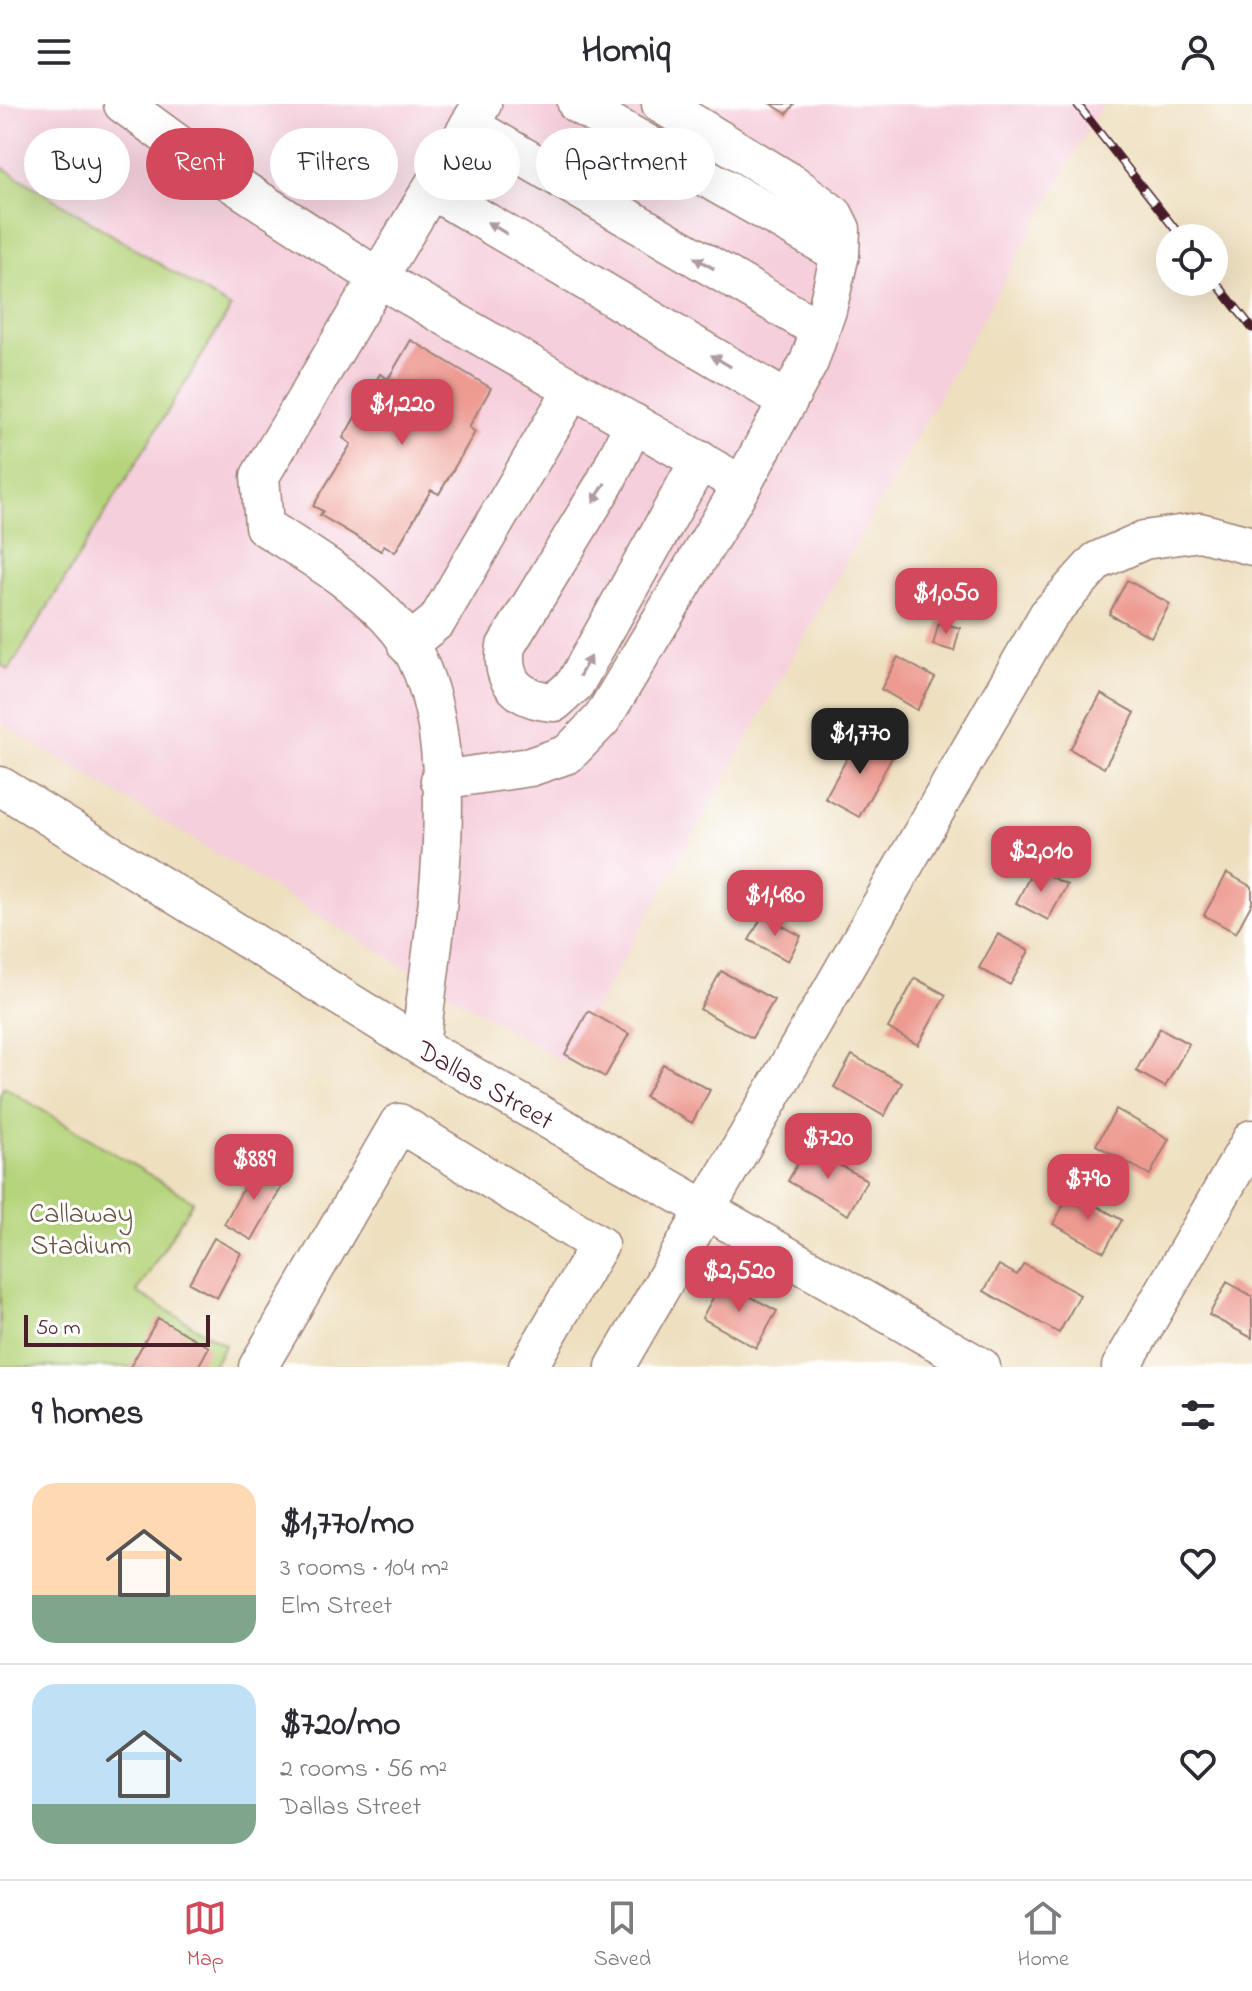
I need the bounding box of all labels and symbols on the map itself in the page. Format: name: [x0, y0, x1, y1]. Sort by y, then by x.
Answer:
one-way arrow: [486, 222, 509, 236]
one-way arrow: [693, 256, 715, 270]
one-way arrow: [710, 354, 732, 368]
pin: $1,220: [337, 379, 467, 447]
one-way arrow: [592, 482, 606, 504]
pin: $1,050: [881, 568, 1011, 636]
one-way arrow: [578, 654, 592, 677]
pin: $1,770: [795, 708, 925, 776]
pin: $2,010: [976, 826, 1106, 894]
pin: $1,480: [710, 870, 840, 938]
street label: Dallas Street: [407, 1031, 560, 1142]
pin: $720: [781, 1113, 875, 1181]
pin: $889: [207, 1134, 301, 1202]
pin: $790: [1041, 1154, 1135, 1222]
park label: Callaway Stadium: [29, 1195, 133, 1268]
pin: $2,520: [674, 1246, 804, 1314]
scale bar: [24, 1311, 210, 1347]

